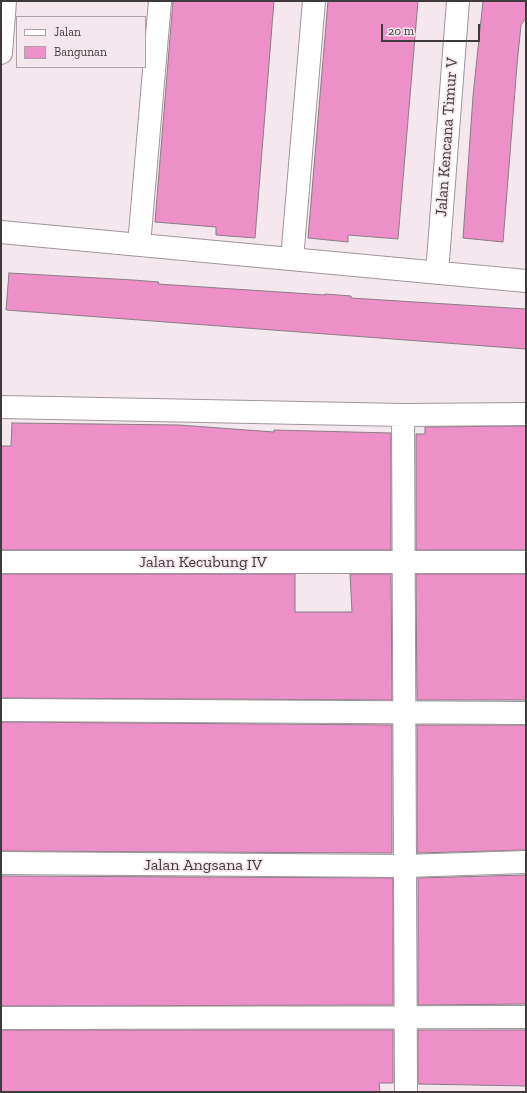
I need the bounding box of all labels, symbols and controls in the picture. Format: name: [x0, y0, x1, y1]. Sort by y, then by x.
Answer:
legend: [16, 16, 146, 68]
scale bar: [383, 16, 482, 42]
text: 20 m: [388, 24, 414, 38]
text: Jalan: [54, 25, 81, 39]
text: Bangunan: [54, 45, 107, 59]
street label: Jalan Kencana Timur V: [432, 57, 462, 217]
street label: Jalan Kecubung IV: [139, 552, 267, 572]
street label: Jalan Angsana IV: [144, 855, 262, 875]

